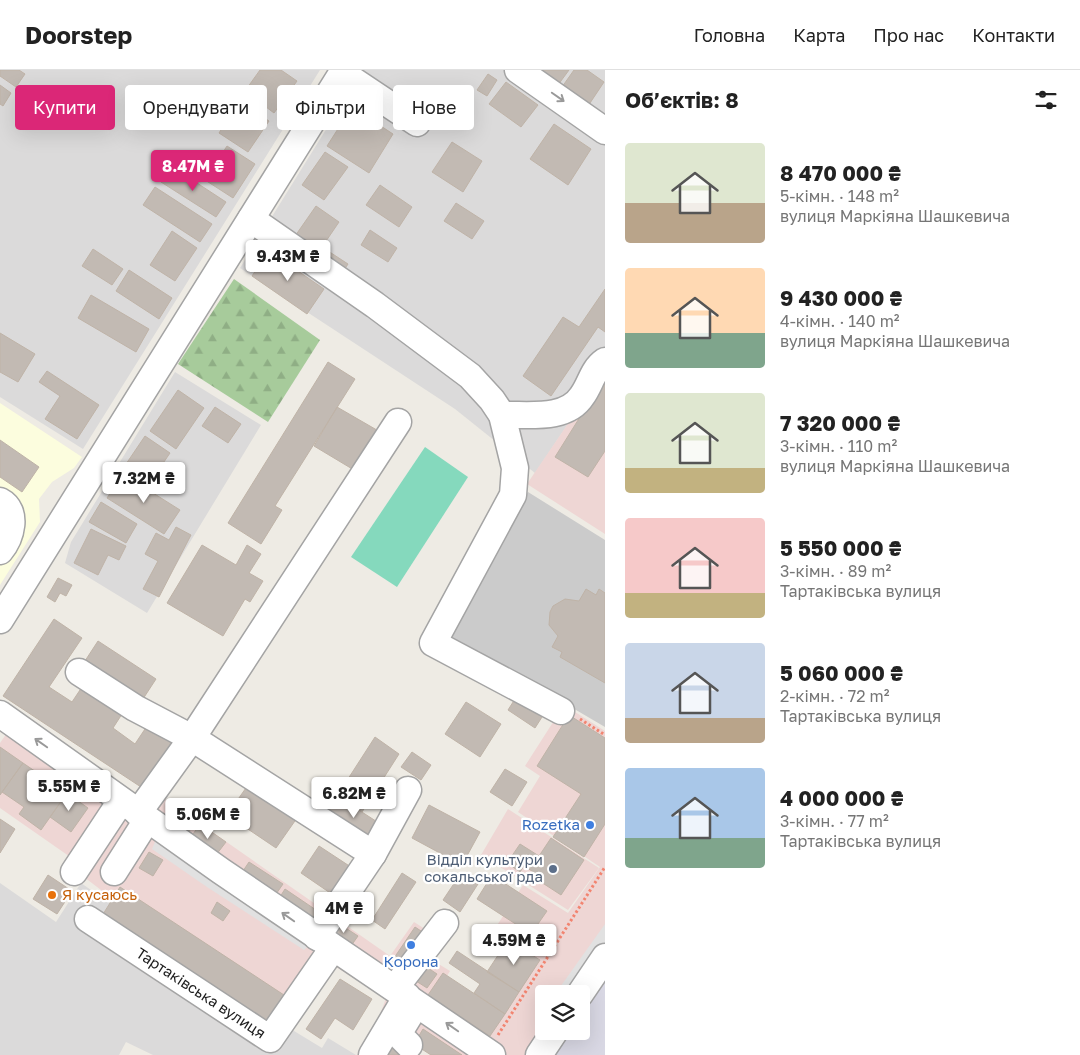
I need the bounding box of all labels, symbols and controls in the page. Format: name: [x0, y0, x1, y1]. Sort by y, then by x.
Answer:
text: Doorstep: [25, 20, 132, 49]
text: Головна: [694, 24, 765, 46]
text: Карта: [793, 24, 845, 46]
text: Про нас: [873, 24, 944, 46]
text: Контакти: [972, 24, 1055, 46]
chip: Купити: [15, 85, 115, 130]
chip: Орендувати: [125, 85, 267, 130]
chip: Фільтри: [277, 85, 383, 130]
chip: Нове: [393, 85, 474, 130]
icon: filters: [1032, 86, 1060, 114]
text: Об’єктів: 8: [625, 87, 739, 113]
one-way arrow: [551, 92, 564, 103]
pin: 8.47M ₴: [147, 150, 239, 192]
text: 8.47M ₴: [162, 156, 224, 176]
text: 8 470 000 ₴: [780, 160, 901, 186]
icon: home: [665, 163, 725, 223]
text: 5-кімн. · 148 m²: [780, 186, 899, 206]
text: вулиця Маркіяна Шашкевича: [780, 206, 1010, 226]
pin: 9.43M ₴: [242, 240, 334, 282]
text: 9.43M ₴: [256, 246, 320, 266]
text: 9 430 000 ₴: [780, 285, 902, 311]
icon: home: [665, 288, 725, 348]
text: 4-кімн. · 140 m²: [780, 311, 900, 331]
text: вулиця Маркіяна Шашкевича: [780, 331, 1010, 351]
text: 7 320 000 ₴: [780, 410, 900, 436]
icon: home: [665, 413, 725, 473]
text: 3-кімн. · 110 m²: [780, 436, 897, 456]
text: вулиця Маркіяна Шашкевича: [780, 456, 1010, 476]
pin: 7.32M ₴: [98, 462, 190, 504]
text: 7.32M ₴: [113, 468, 175, 488]
text: 5 550 000 ₴: [780, 535, 902, 561]
icon: home: [665, 538, 725, 598]
text: 3-кімн. · 89 m²: [780, 561, 891, 581]
text: Тартаківська вулиця: [780, 581, 941, 601]
text: 5 060 000 ₴: [780, 660, 903, 686]
icon: home: [665, 663, 725, 723]
text: 2-кімн. · 72 m²: [780, 686, 889, 706]
text: Тартаківська вулиця: [780, 706, 941, 726]
one-way arrow: [34, 738, 48, 748]
pin: 5.55M ₴: [23, 770, 115, 812]
text: 5.55M ₴: [38, 776, 100, 796]
pin: 6.82M ₴: [308, 776, 400, 819]
text: 6.82M ₴: [322, 783, 386, 803]
text: 4 000 000 ₴: [780, 785, 904, 811]
icon: home: [665, 788, 725, 848]
pin: 5.06M ₴: [162, 798, 254, 840]
text: 5.06M ₴: [176, 804, 240, 824]
text: 3-кімн. · 77 m²: [780, 811, 889, 831]
place label: Rozetka: [522, 815, 580, 833]
marker: Rozetka: [584, 819, 596, 831]
text: Тартаківська вулиця: [780, 831, 941, 851]
place label: Відділ культури сокальської рда: [424, 850, 543, 885]
marker: Відділ культури сокальської рда: [547, 863, 559, 875]
place label: Я кусаюсь: [62, 885, 137, 903]
marker: Я кусаюсь: [46, 889, 58, 901]
pin: 4M ₴: [314, 892, 374, 934]
text: 4M ₴: [325, 898, 363, 918]
one-way arrow: [281, 912, 295, 922]
pin: 4.59M ₴: [468, 924, 560, 966]
text: 4.59M ₴: [482, 930, 546, 950]
marker: Корона: [405, 939, 417, 951]
street label: Тартаківська вулиця: [133, 943, 269, 1042]
place label: Корона: [383, 952, 439, 970]
map controls: [535, 985, 590, 1040]
button: layers: [535, 985, 590, 1040]
one-way arrow: [445, 1022, 459, 1032]

